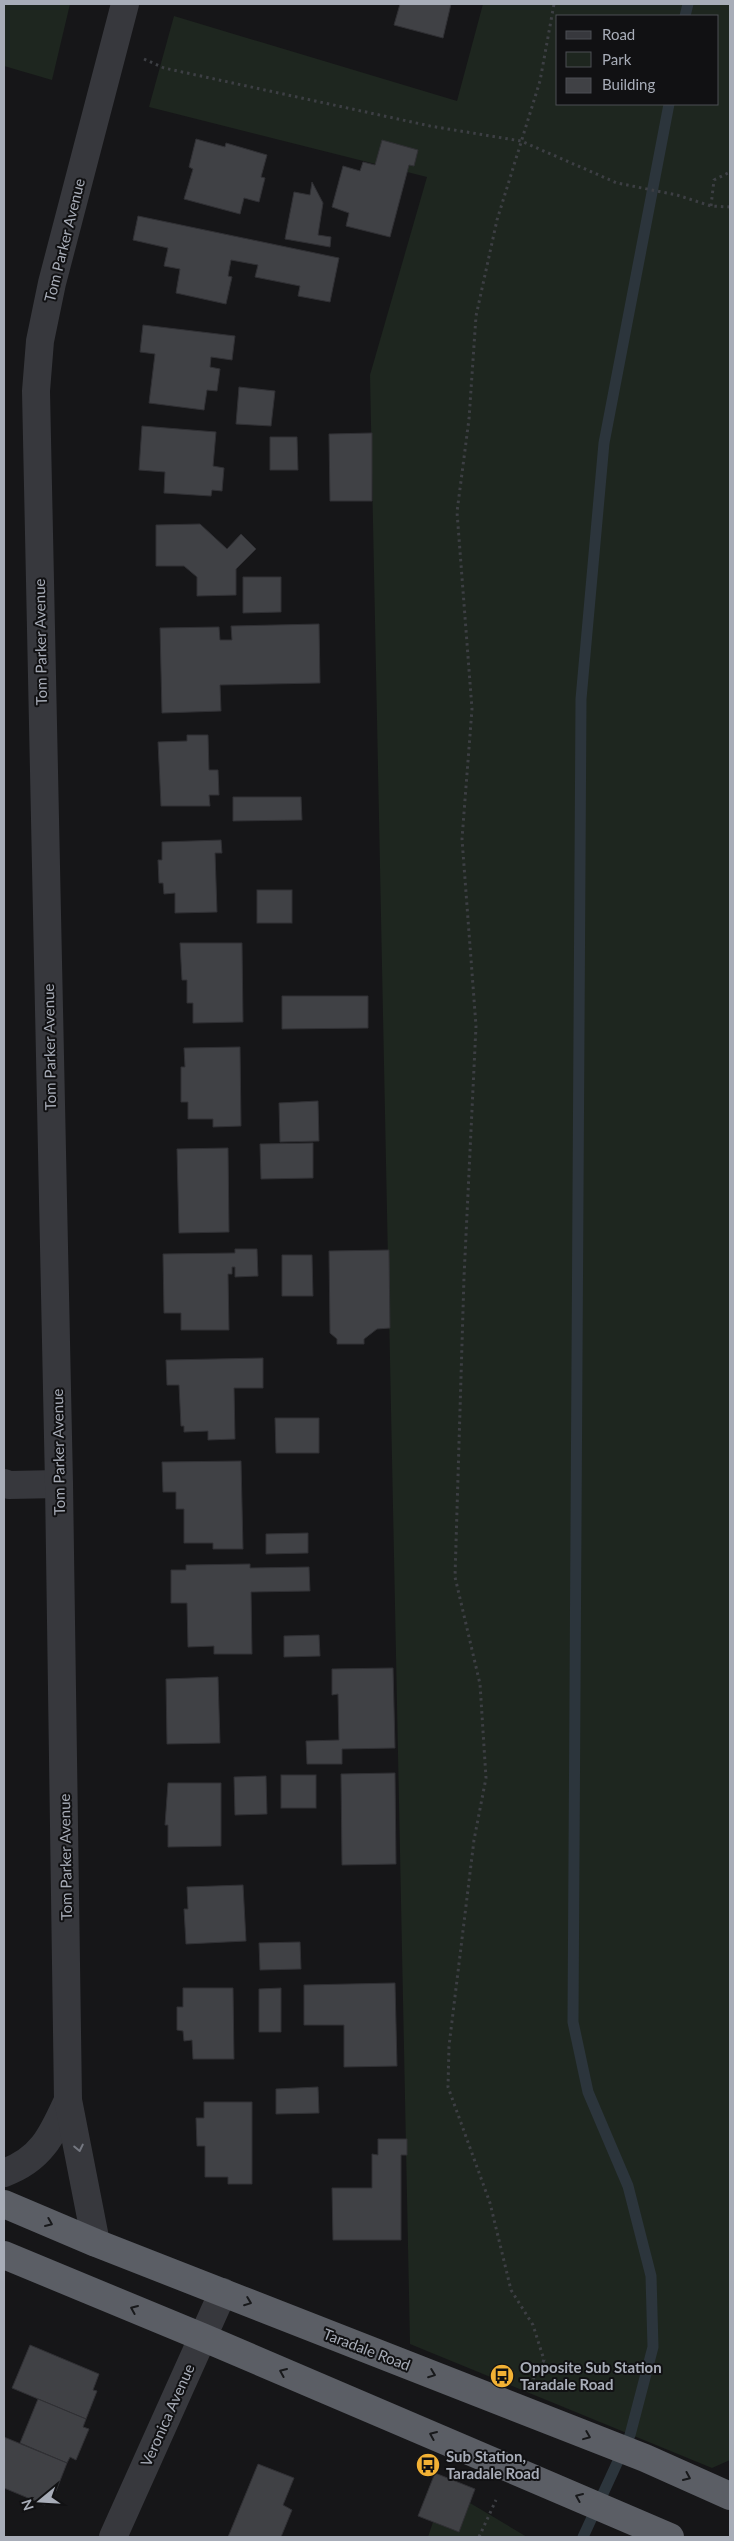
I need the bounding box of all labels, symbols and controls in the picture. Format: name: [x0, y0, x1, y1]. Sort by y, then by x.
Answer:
legend: [556, 15, 719, 105]
text: Road: [602, 25, 635, 43]
text: Park: [602, 50, 632, 68]
text: Building: [602, 75, 655, 93]
street label: Tom Parker Avenue: [40, 176, 88, 304]
street label: Tom Parker Avenue: [30, 578, 50, 705]
street label: Tom Parker Avenue: [39, 983, 59, 1110]
street label: Tom Parker Avenue: [48, 1388, 68, 1515]
street label: Tom Parker Avenue: [55, 1793, 75, 1920]
one-way arrow: [73, 2144, 83, 2152]
one-way arrow: [44, 2216, 53, 2227]
one-way arrow: [244, 2296, 252, 2306]
one-way arrow: [130, 2304, 139, 2315]
street label: Taradale Road: [321, 2324, 413, 2374]
place label: Opposite Sub Station Taradale Road: [520, 2358, 662, 2393]
street label: Veronica Avenue: [136, 2361, 198, 2469]
bus stop icon: Opposite Sub Station Taradale Road: [489, 2363, 515, 2389]
one-way arrow: [279, 2367, 288, 2378]
one-way arrow: [428, 2368, 436, 2378]
one-way arrow: [583, 2430, 591, 2440]
one-way arrow: [429, 2431, 438, 2442]
place label: Sub Station, Taradale Road: [446, 2447, 539, 2482]
bus stop icon: Sub Station, Taradale Road: [415, 2452, 441, 2478]
one-way arrow: [682, 2470, 691, 2481]
north arrow: [15, 2476, 65, 2526]
one-way arrow: [575, 2493, 584, 2503]
text: N: [17, 2497, 37, 2513]

